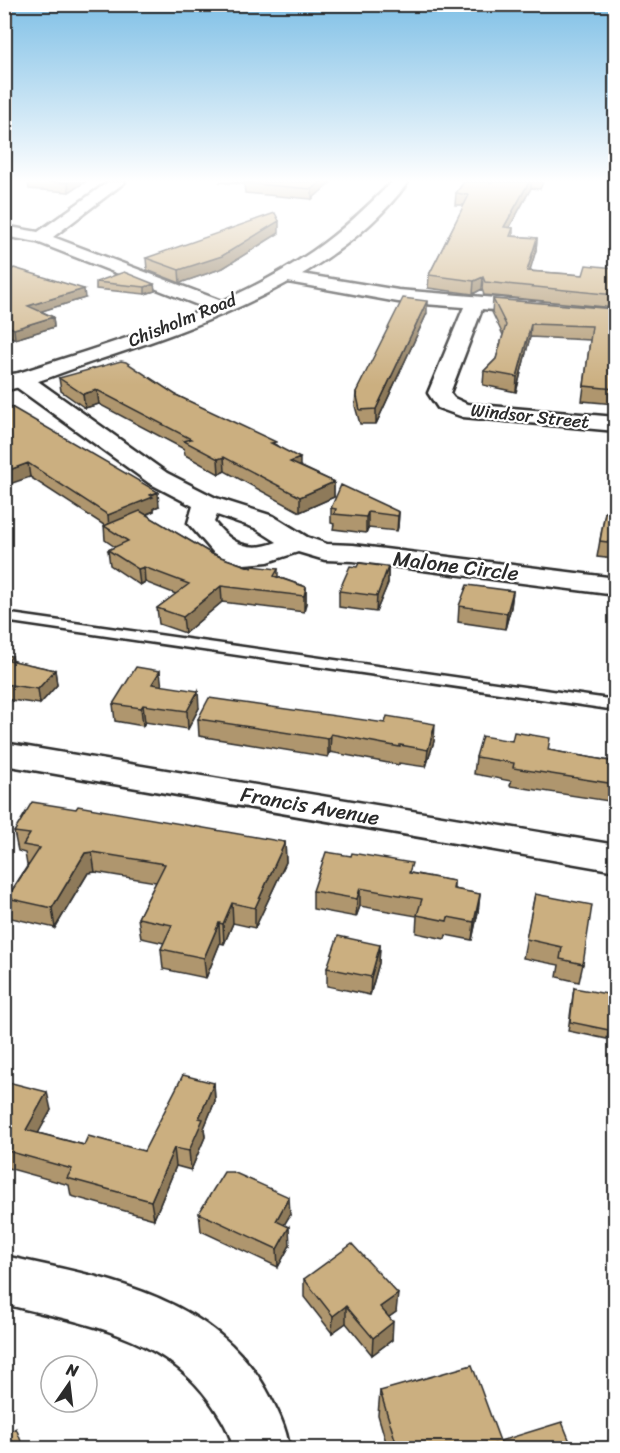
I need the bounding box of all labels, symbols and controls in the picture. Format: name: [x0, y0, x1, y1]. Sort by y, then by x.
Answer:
street label: Chisholm Road: [123, 283, 242, 356]
street label: Windsor Street: [469, 394, 591, 438]
street label: Malone Circle: [391, 539, 521, 593]
street label: Francis Avenue: [238, 775, 383, 837]
north arrow: [39, 1354, 99, 1414]
text: N: [63, 1354, 82, 1386]

